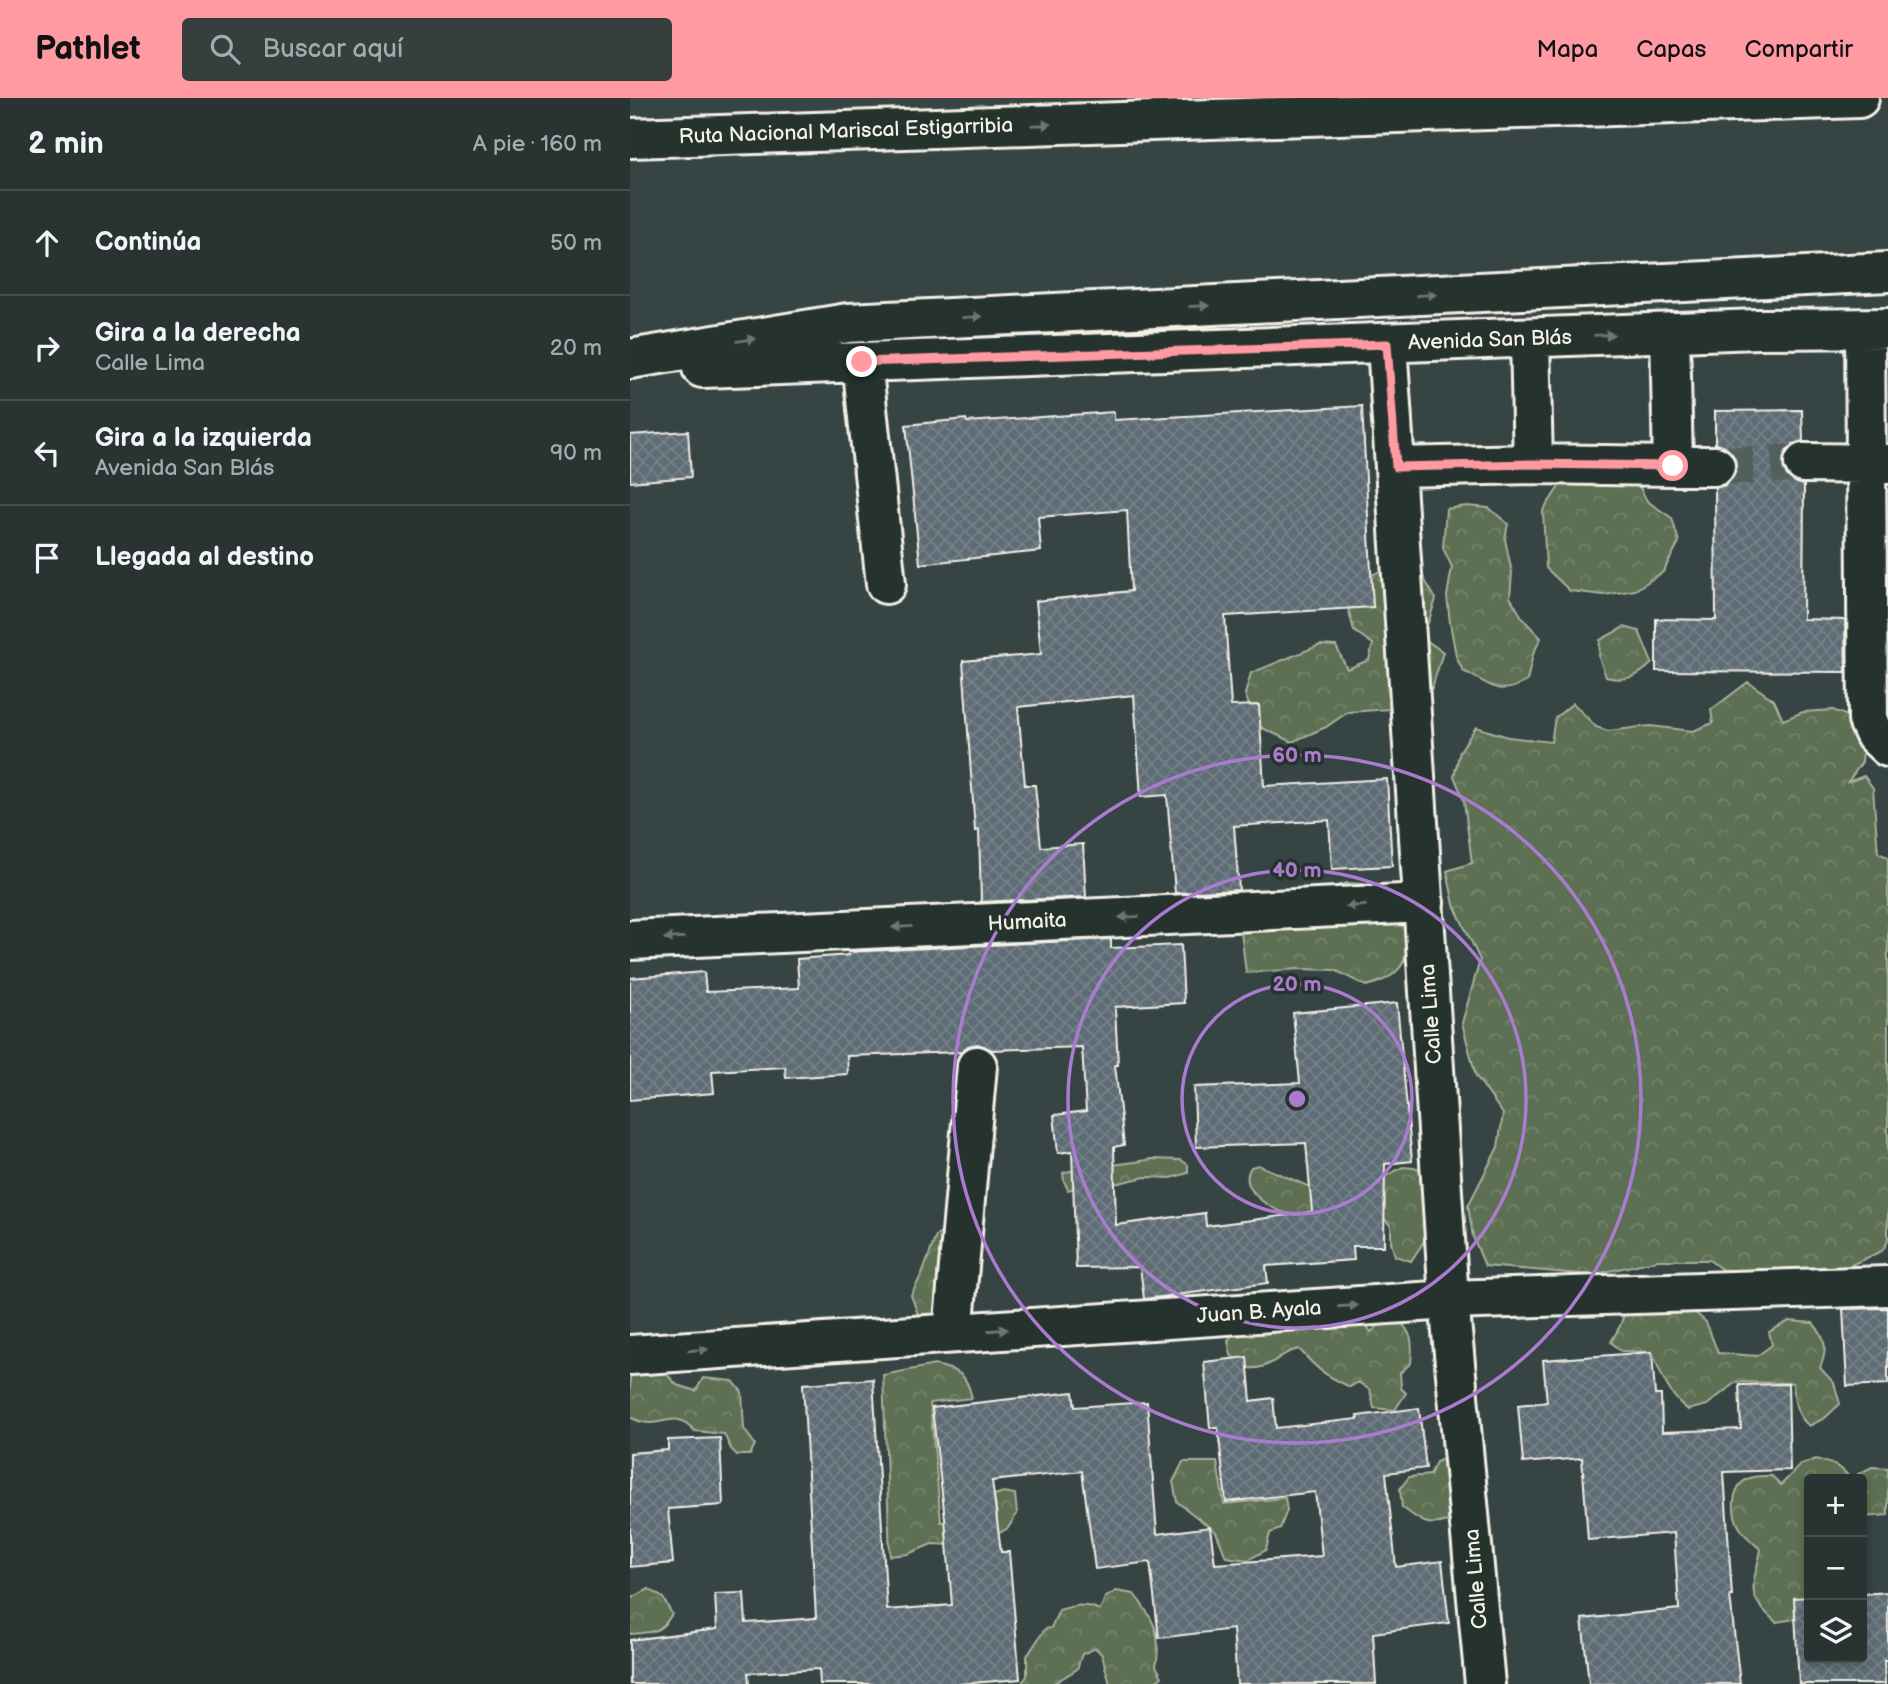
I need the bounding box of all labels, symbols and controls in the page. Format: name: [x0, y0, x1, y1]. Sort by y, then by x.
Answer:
search box: [182, 18, 672, 81]
text: Pathlet: [35, 29, 140, 69]
icon: search: [206, 30, 244, 68]
text: Buscar aquí: [262, 34, 403, 65]
text: Mapa: [1537, 35, 1598, 64]
text: Capas: [1636, 35, 1706, 64]
text: Compartir: [1744, 35, 1853, 64]
street label: Ruta Nacional Mariscal Estigarribia: [678, 113, 1014, 149]
one-way arrow: [1030, 119, 1052, 130]
text: 2 min: [28, 126, 104, 162]
text: A pie · 160 m: [473, 130, 602, 158]
icon: ahead: [28, 224, 66, 262]
text: Continúa: [95, 227, 202, 258]
text: 50 m: [550, 229, 602, 257]
one-way arrow: [1415, 289, 1437, 300]
one-way arrow: [1188, 300, 1210, 311]
one-way arrow: [961, 311, 983, 322]
text: Gira a la derecha: [95, 318, 301, 349]
street label: Avenida San Blás: [1408, 325, 1572, 355]
icon: right: [28, 329, 66, 367]
one-way arrow: [1593, 329, 1615, 340]
text: 20 m: [550, 334, 602, 362]
one-way arrow: [735, 334, 757, 345]
route end: [846, 346, 877, 377]
text: Calle Lima: [95, 349, 205, 377]
text: Gira a la izquierda: [95, 423, 312, 454]
icon: left: [28, 434, 66, 472]
text: 90 m: [550, 439, 602, 467]
route start: [1657, 450, 1688, 481]
text: Avenida San Blás: [95, 454, 274, 482]
icon: arrive: [28, 539, 66, 577]
text: Llegada al destino: [95, 542, 314, 573]
text: 60 m: [1272, 743, 1322, 768]
text: 40 m: [1272, 858, 1322, 883]
one-way arrow: [1345, 901, 1367, 912]
street label: Humaita: [987, 907, 1067, 937]
one-way arrow: [1118, 911, 1140, 922]
one-way arrow: [891, 922, 913, 933]
one-way arrow: [663, 933, 685, 944]
street label: Calle Lima: [1415, 963, 1447, 1065]
text: 20 m: [1273, 972, 1321, 997]
centre of rings: [1285, 1087, 1309, 1111]
street label: Juan B. Ayala: [1196, 1295, 1322, 1329]
one-way arrow: [1337, 1301, 1359, 1312]
one-way arrow: [988, 1324, 1010, 1335]
one-way arrow: [687, 1344, 709, 1355]
map controls: [1804, 1474, 1867, 1663]
button: +: [1804, 1474, 1867, 1537]
street label: Calle Lima: [1459, 1528, 1493, 1630]
button: −: [1804, 1537, 1867, 1600]
button: layers: [1804, 1600, 1867, 1663]

